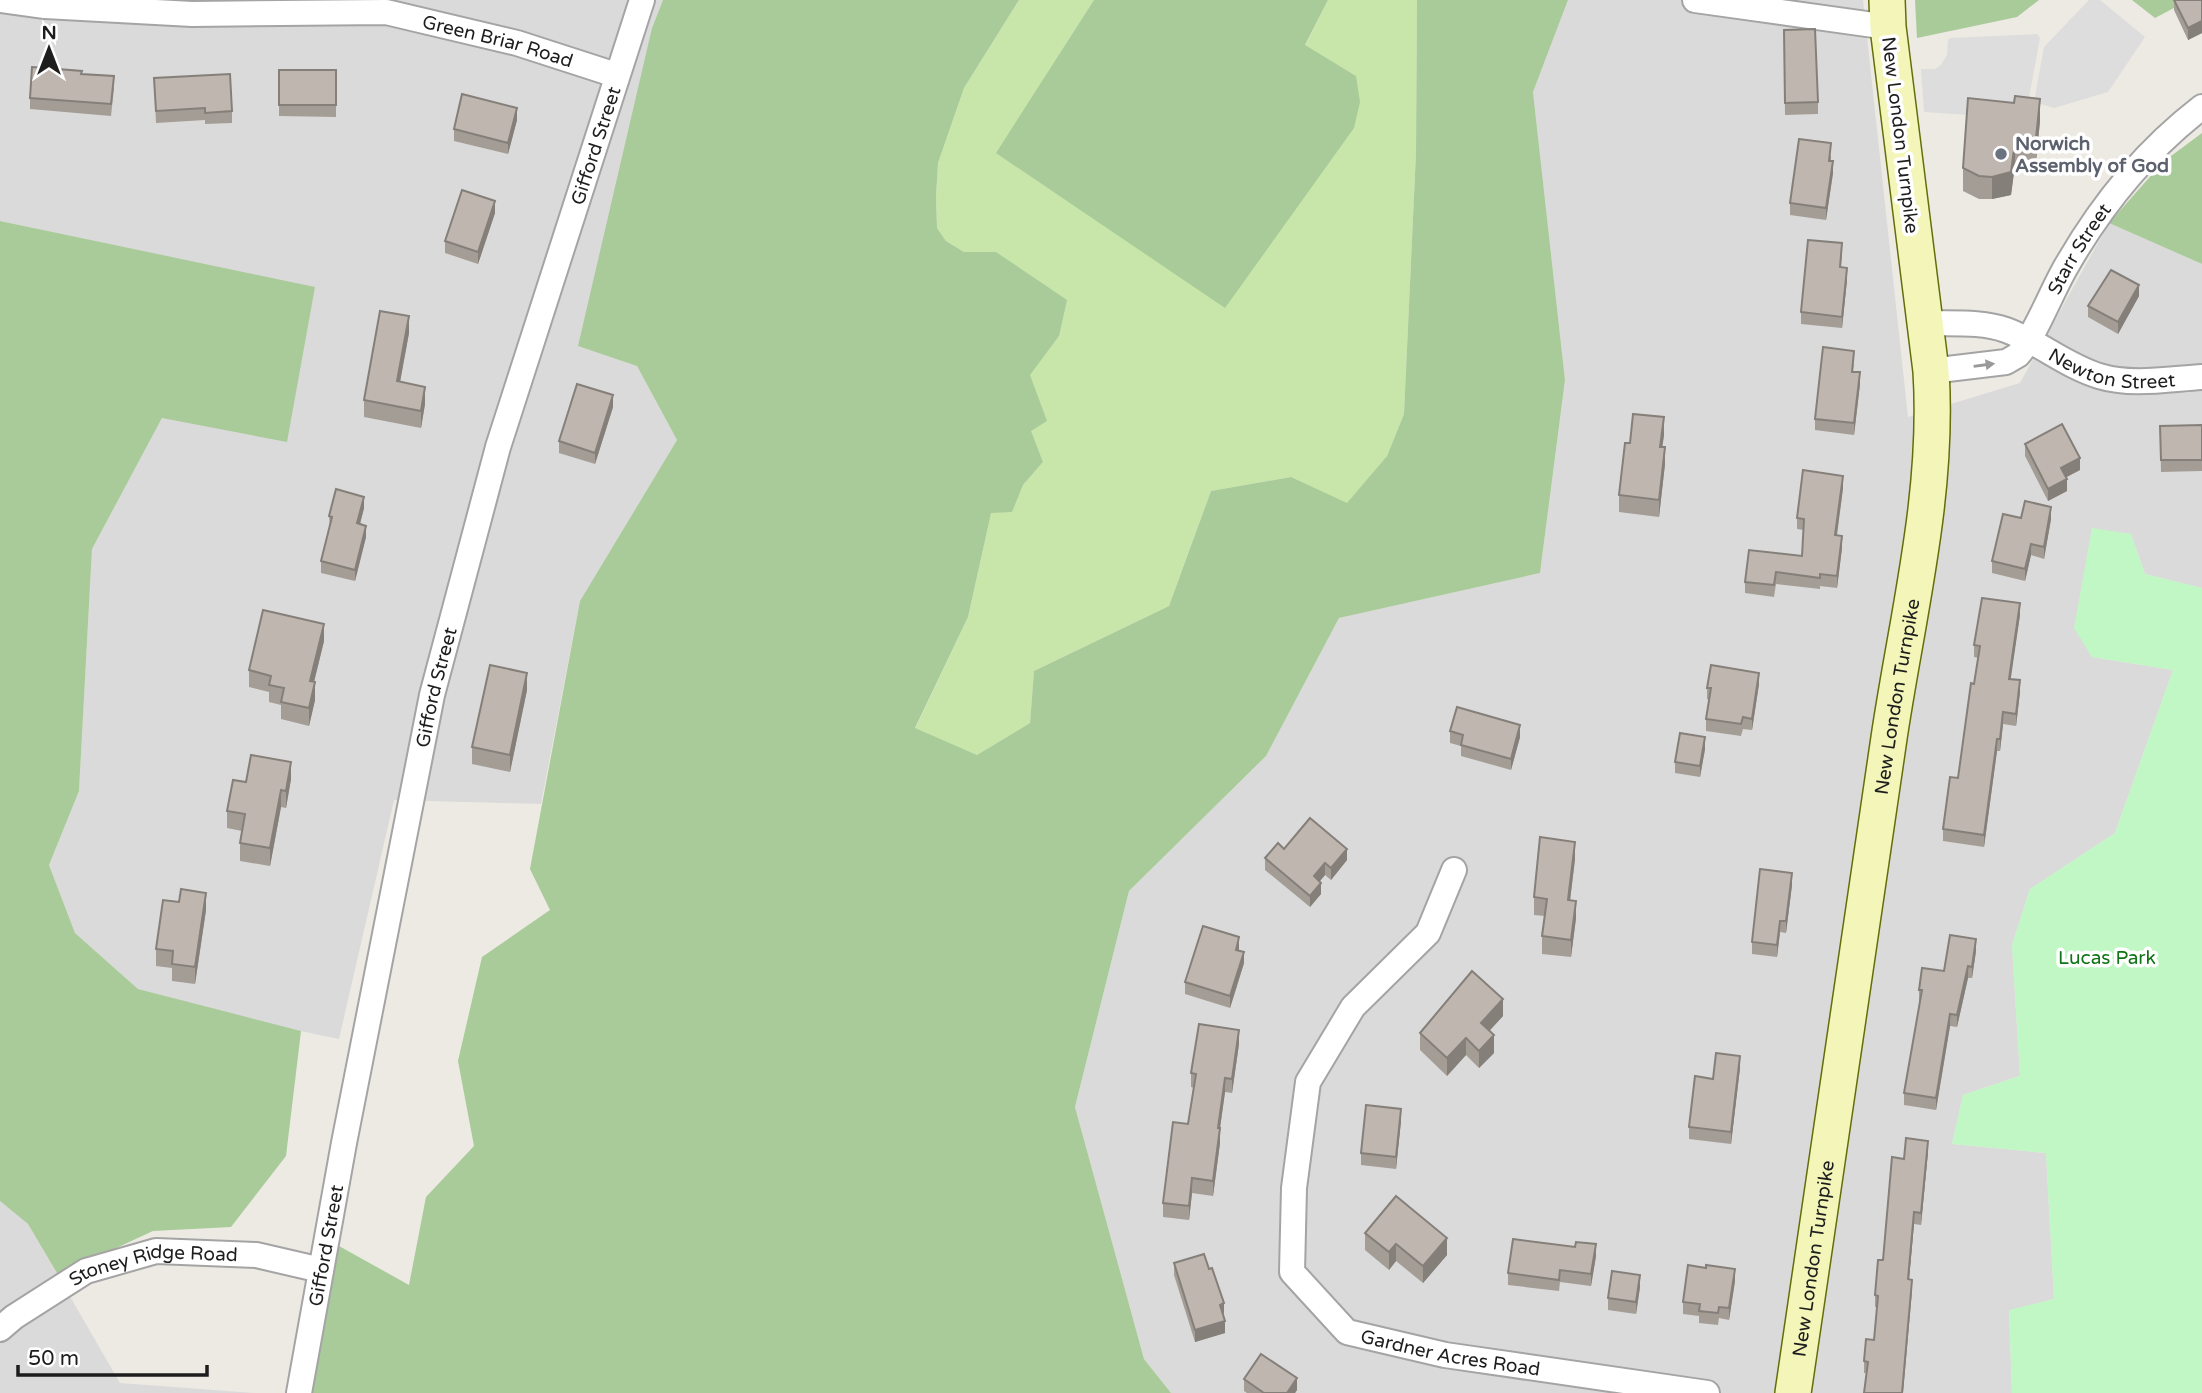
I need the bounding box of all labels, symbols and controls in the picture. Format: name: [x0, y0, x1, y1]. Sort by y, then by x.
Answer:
street label: Green Briar Road: [420, 11, 576, 72]
north arrow: [14, 14, 84, 84]
text: N: [41, 22, 57, 44]
street label: New London Turnpike: [1877, 35, 1923, 235]
street label: Gifford Street: [567, 84, 625, 208]
place label: Norwich Assembly of God: [2015, 133, 2169, 178]
marker: Norwich Assembly of God: [1993, 146, 2009, 162]
street label: Starr Street: [2043, 199, 2116, 298]
street label: Newton Street: [2045, 344, 2176, 393]
one-way arrow: [1973, 359, 1995, 370]
street label: New London Turnpike: [1871, 597, 1925, 796]
street label: Gifford Street: [412, 625, 462, 749]
park label: Lucas Park: [2058, 947, 2156, 969]
street label: New London Turnpike: [1788, 1159, 1839, 1358]
street label: Gifford Street: [305, 1183, 348, 1308]
street label: Stoney Ridge Road: [65, 1241, 238, 1291]
street label: Gardner Acres Road: [1358, 1326, 1542, 1381]
scale bar: [18, 1334, 206, 1378]
text: 50 m: [28, 1346, 79, 1371]

